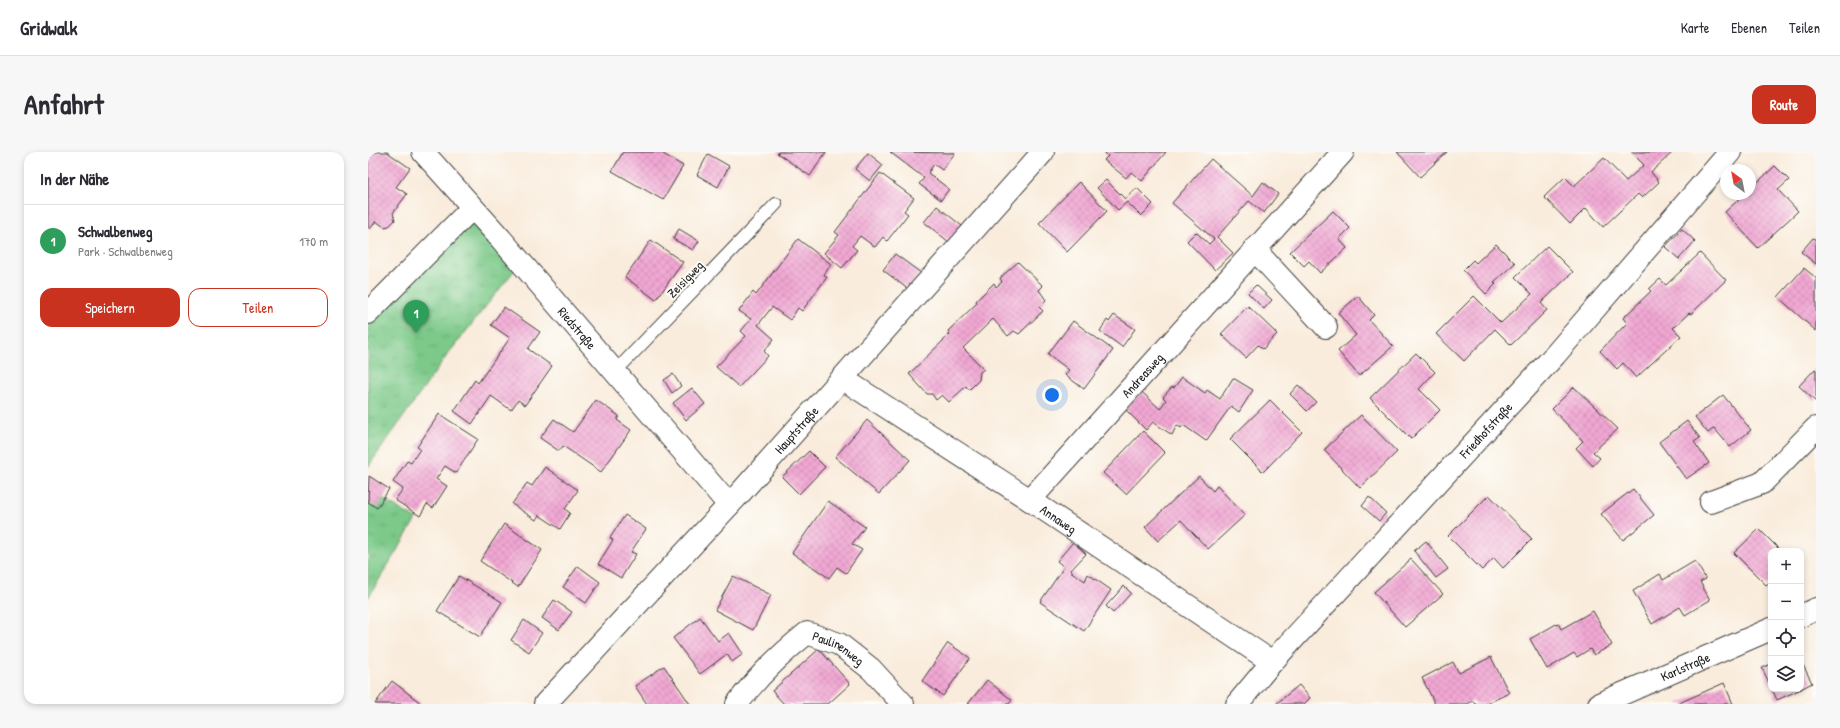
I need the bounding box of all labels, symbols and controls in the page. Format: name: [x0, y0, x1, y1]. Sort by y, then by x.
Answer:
text: Gridwalk: [20, 15, 77, 41]
text: Karte: [1681, 18, 1709, 37]
text: Ebenen: [1731, 18, 1767, 37]
text: Teilen: [1789, 18, 1820, 37]
text: Anfahrt: [24, 85, 104, 123]
button: Route: [1752, 85, 1816, 124]
north arrow: [1720, 164, 1756, 200]
text: In der Nähe: [40, 167, 109, 190]
text: Schwalbenweg: [78, 221, 152, 242]
text: 1: [51, 232, 55, 250]
text: 170 m: [299, 232, 328, 250]
text: Park · Schwalbenweg: [78, 242, 173, 260]
street label: Zeisigweg: [663, 256, 707, 302]
button: Speichern: [40, 288, 180, 327]
button: Teilen: [188, 288, 328, 327]
pin: 1: [403, 300, 429, 333]
street label: Riedstraße: [554, 303, 601, 353]
street label: Andreasweg: [1117, 349, 1167, 401]
your location: [1042, 385, 1062, 405]
street label: Friedhofstraße: [1455, 398, 1516, 463]
street label: Hauptstraße: [770, 402, 822, 458]
street label: Annaweg: [1037, 500, 1080, 538]
map controls: [1768, 548, 1804, 692]
button: +: [1768, 548, 1804, 584]
button: −: [1768, 584, 1804, 620]
button: locate: [1768, 620, 1804, 656]
street label: Paulinenweg: [810, 627, 868, 669]
street label: Karlstraße: [1658, 648, 1713, 685]
button: layers: [1768, 656, 1804, 692]

